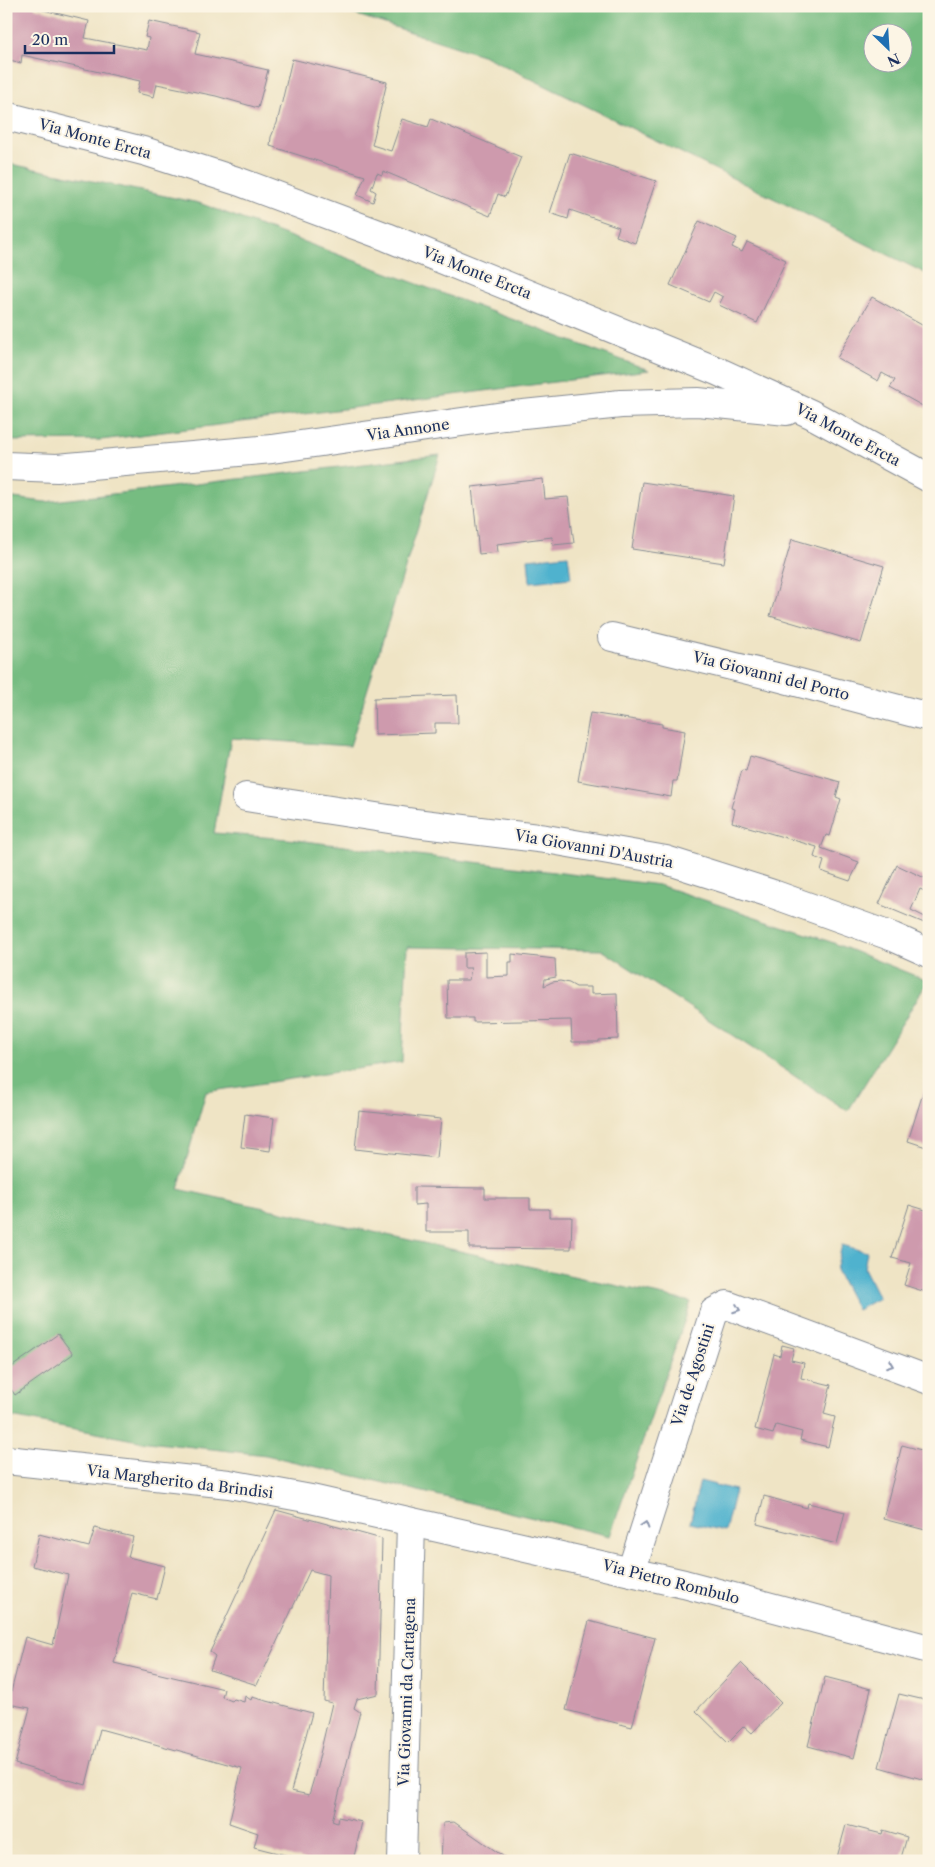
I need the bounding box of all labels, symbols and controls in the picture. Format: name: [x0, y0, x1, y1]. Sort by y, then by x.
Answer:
scale bar: [25, 22, 114, 54]
north arrow: [862, 22, 912, 72]
text: 20 m: [32, 30, 68, 49]
text: N: [884, 49, 903, 71]
street label: Via Monte Ercta: [36, 114, 154, 163]
street label: Via Monte Ercta: [419, 242, 534, 303]
street label: Via Monte Ercta: [792, 399, 904, 470]
street label: Via Annone: [364, 414, 451, 445]
street label: Via Giovanni del Porto: [690, 647, 852, 704]
street label: Via Giovanni D'Austria: [512, 825, 675, 872]
one-way arrow: [732, 1303, 741, 1313]
street label: Via de Agostini: [667, 1321, 718, 1429]
one-way arrow: [885, 1359, 894, 1369]
street label: Via Margherito da Brindisi: [85, 1461, 275, 1502]
one-way arrow: [640, 1522, 650, 1530]
street label: Via Pietro Rombulo: [600, 1555, 742, 1608]
street label: Via Giovanni da Cartagena: [394, 1597, 419, 1788]

